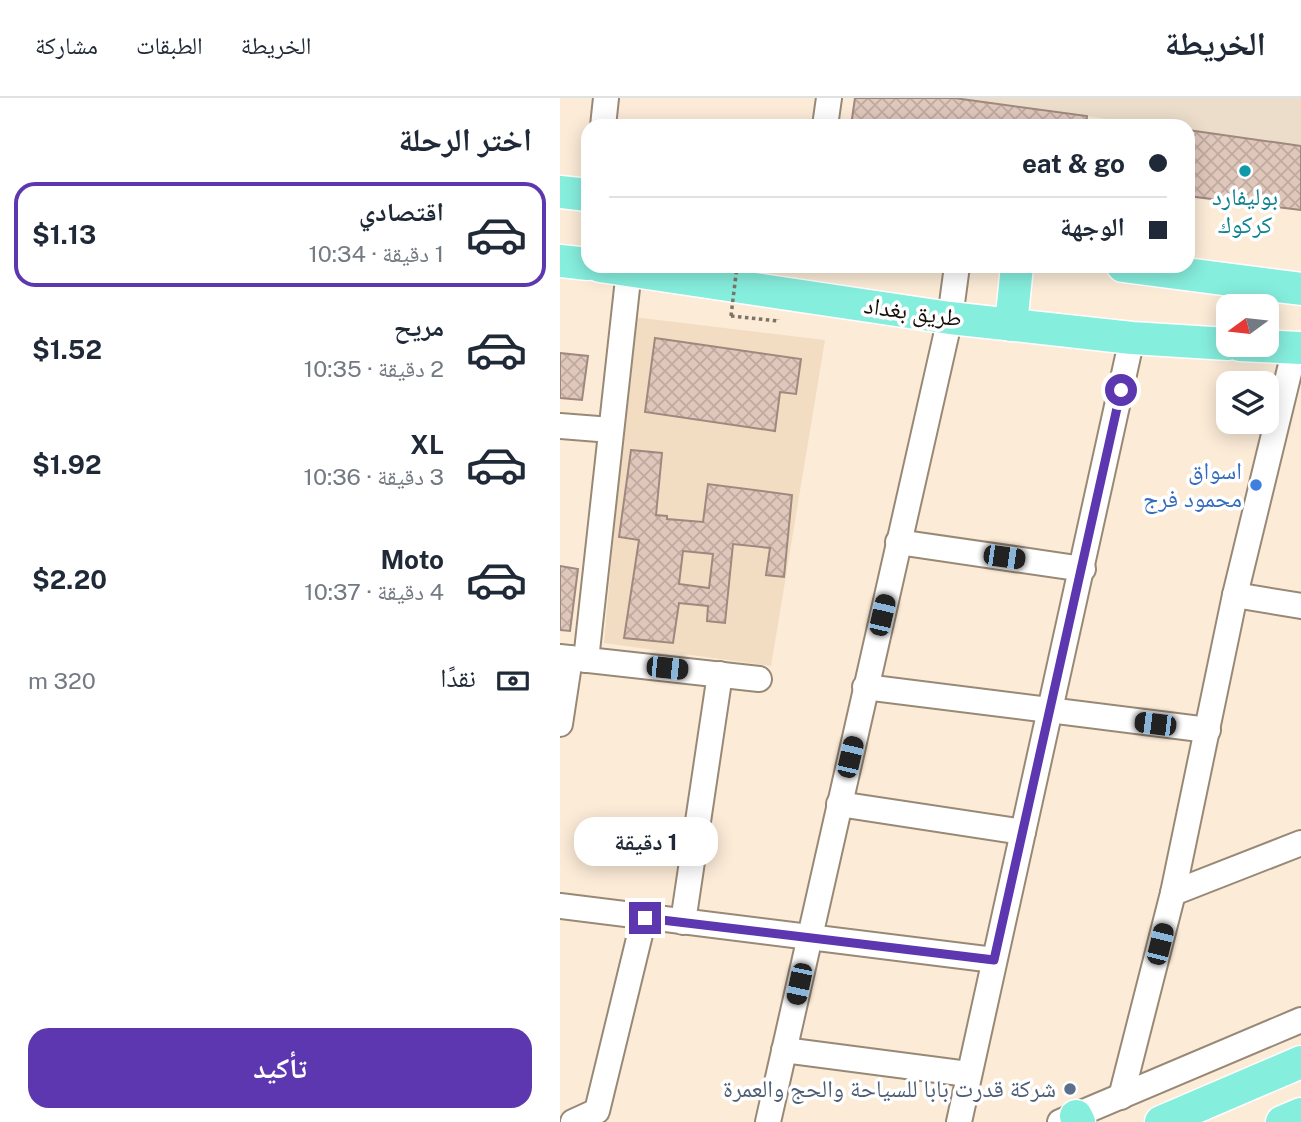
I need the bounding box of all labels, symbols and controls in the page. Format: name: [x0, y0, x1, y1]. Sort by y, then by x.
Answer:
text: الخريطة: [1165, 24, 1266, 62]
text: مشاركة: [35, 31, 98, 59]
text: الطبقات: [136, 31, 203, 59]
text: الخريطة: [241, 31, 311, 59]
text: اختر الرحلة: [399, 121, 532, 158]
text: eat & go: [1022, 148, 1125, 179]
marker: بوليفارد كركوك: [1237, 163, 1253, 179]
place label: بوليفارد كركوك: [1212, 182, 1278, 238]
text: اقتصادي: [359, 196, 444, 227]
icon: car: [465, 203, 528, 266]
text: الوجهة: [1060, 211, 1125, 242]
text: $1.13: [32, 219, 96, 250]
text: 1 دقيقة · 10:34: [308, 240, 444, 267]
street label: طريق بغداد: [862, 290, 964, 333]
north arrow: [1216, 294, 1279, 357]
map controls: [1216, 294, 1279, 434]
text: مريح: [394, 311, 444, 342]
icon: car: [465, 318, 528, 381]
text: $1.52: [32, 334, 102, 365]
text: 2 دقيقة · 10:35: [304, 355, 444, 382]
button: layers: [1216, 371, 1279, 434]
route start: [1105, 374, 1137, 406]
text: XL: [410, 429, 444, 460]
icon: car: [465, 433, 528, 496]
text: $1.92: [32, 449, 101, 480]
place label: اسواق محمود فرج: [1143, 456, 1242, 514]
text: 3 دقيقة · 10:36: [304, 463, 444, 490]
marker: اسواق محمود فرج: [1248, 477, 1264, 493]
text: Moto: [381, 544, 444, 575]
car: [982, 544, 1027, 570]
icon: car: [465, 548, 528, 611]
text: $2.20: [32, 564, 107, 595]
text: 4 دقيقة · 10:37: [304, 578, 444, 605]
car: [868, 592, 897, 638]
car: [646, 655, 689, 681]
text: نقدًا: [440, 662, 476, 693]
icon: cash: [494, 662, 532, 700]
text: 320 m: [28, 667, 96, 694]
car: [1133, 711, 1178, 737]
car: [836, 734, 865, 780]
callout: 1 دقيقة: [573, 816, 717, 866]
text: 1 دقيقة: [614, 828, 678, 855]
route end: [629, 902, 661, 934]
car: [1145, 921, 1176, 967]
car: [785, 961, 814, 1007]
button: تأكيد: [28, 1028, 532, 1108]
place label: شركة قدرت بابا للسياحة والحج والعمرة: [723, 1074, 1056, 1104]
marker: شركة قدرت بابا للسياحة والحج والعمرة: [1062, 1081, 1078, 1097]

